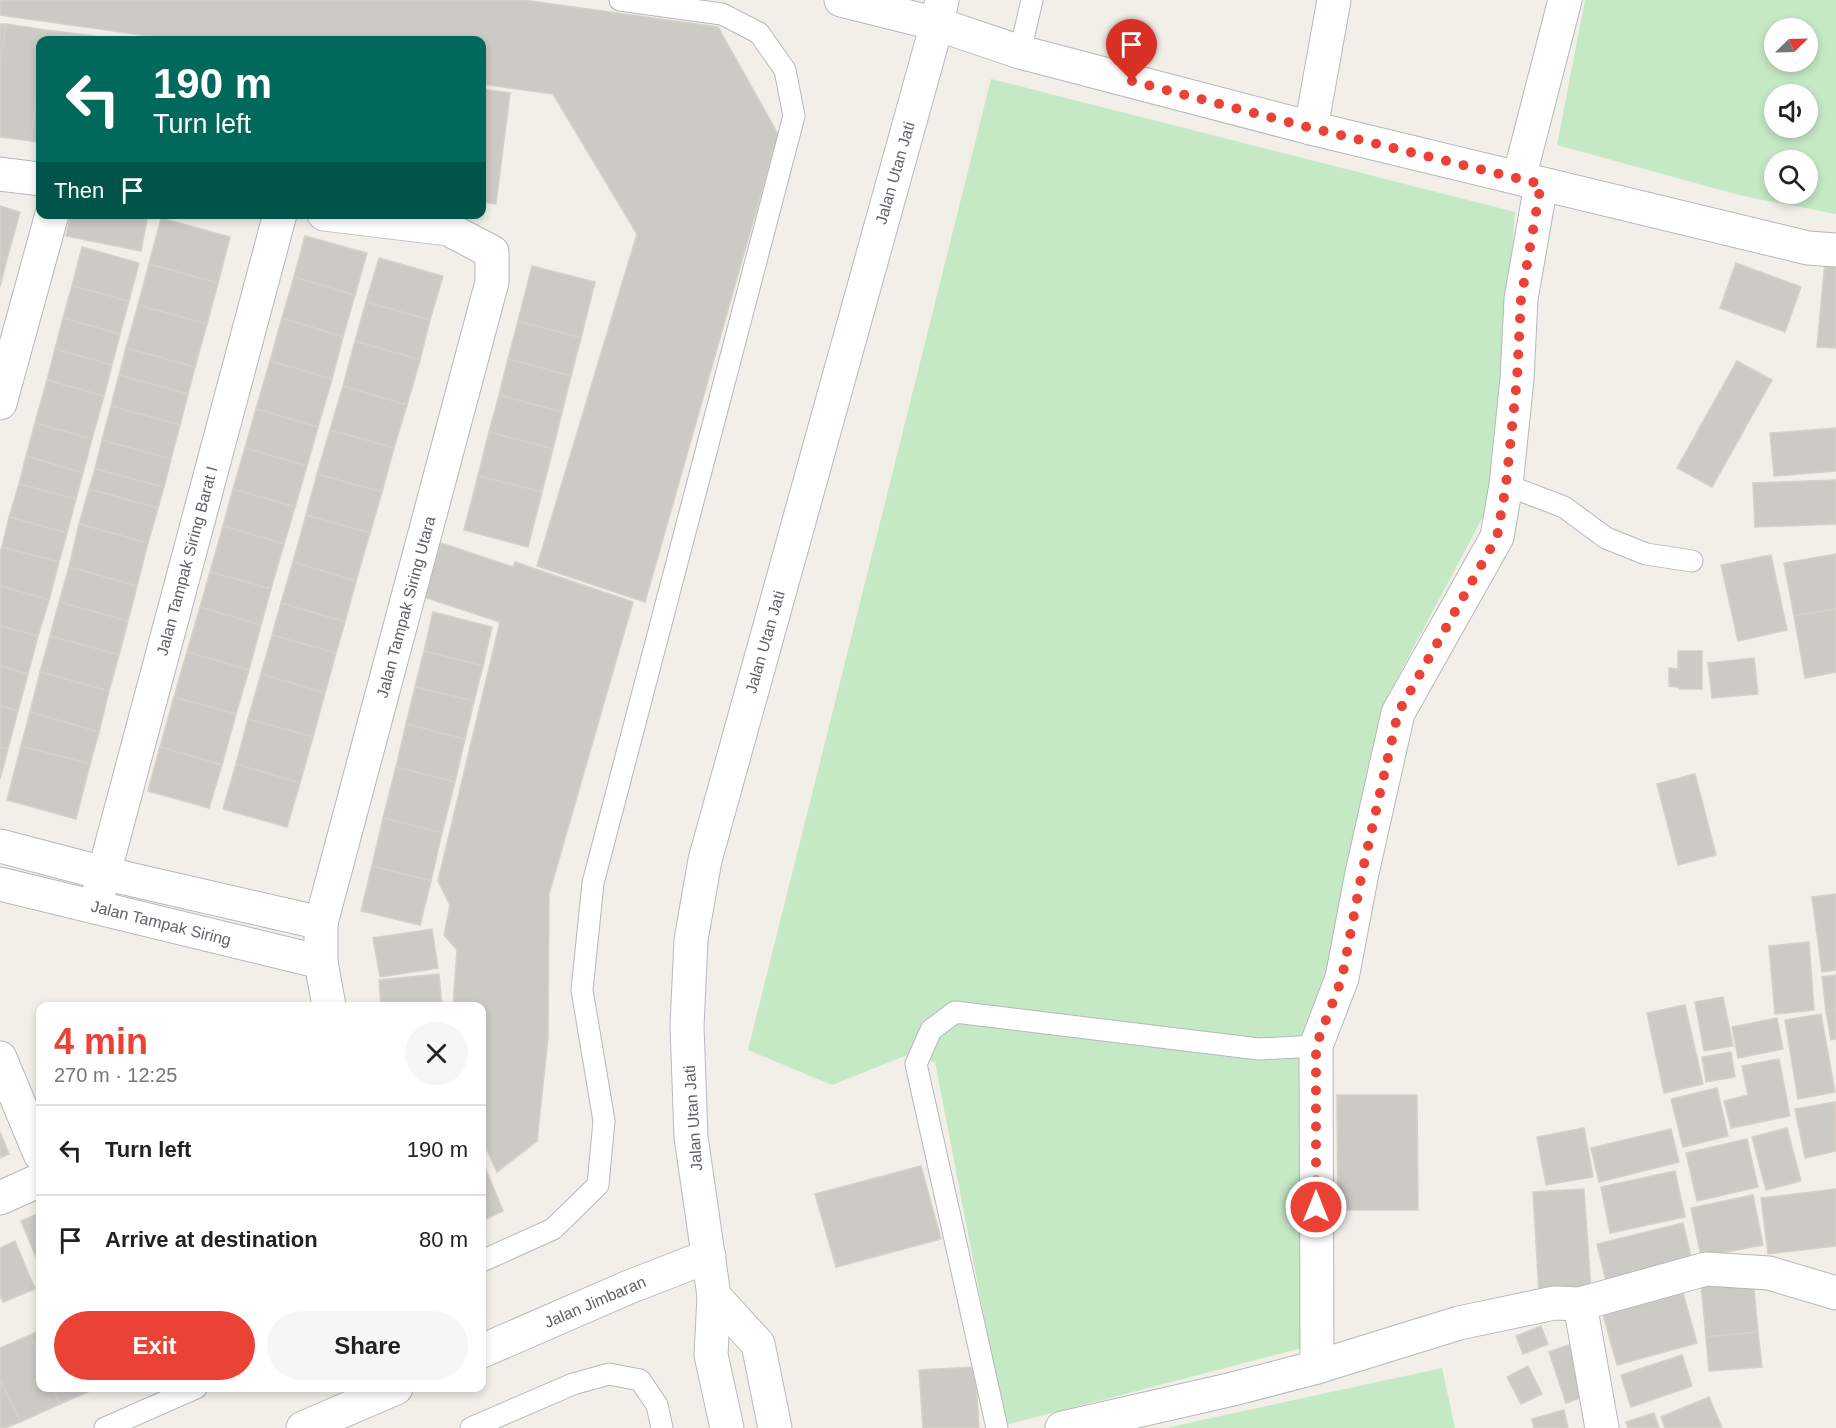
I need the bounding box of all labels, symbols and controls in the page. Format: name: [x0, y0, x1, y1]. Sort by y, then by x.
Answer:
north arrow: [1764, 18, 1818, 72]
map controls: [1764, 18, 1818, 204]
pin: [1106, 19, 1157, 81]
icon: arrive: [1115, 28, 1148, 61]
icon: left: [54, 60, 132, 138]
text: 190 m: [153, 60, 272, 107]
button: sound: [1764, 84, 1818, 138]
text: Turn left: [153, 109, 251, 139]
street label: Jalan Utan Jati: [872, 120, 918, 226]
button: search: [1764, 150, 1818, 204]
icon: arrive: [116, 174, 149, 207]
text: Then: [54, 178, 104, 203]
street label: Jalan Tampak Siring Barat I: [154, 464, 220, 658]
street label: Jalan Tampak Siring Utara: [374, 514, 438, 700]
street label: Jalan Utan Jati: [742, 589, 788, 695]
street label: Jalan Tampak Siring: [89, 897, 233, 949]
text: 4 min: [54, 1021, 148, 1062]
button: close: [405, 1022, 468, 1085]
text: 270 m · 12:25: [54, 1064, 177, 1086]
street label: Jalan Utan Jati: [681, 1065, 705, 1171]
icon: left: [54, 1134, 87, 1167]
text: Turn left: [105, 1137, 191, 1162]
text: 190 m: [407, 1137, 468, 1162]
position arrow: [1284, 1175, 1348, 1239]
icon: arrive: [54, 1224, 87, 1257]
text: Arrive at destination: [105, 1227, 318, 1252]
text: 80 m: [419, 1227, 468, 1252]
street label: Jalan Jimbaran: [542, 1273, 648, 1331]
button: Exit: [54, 1311, 255, 1380]
button: Share: [267, 1311, 468, 1380]

